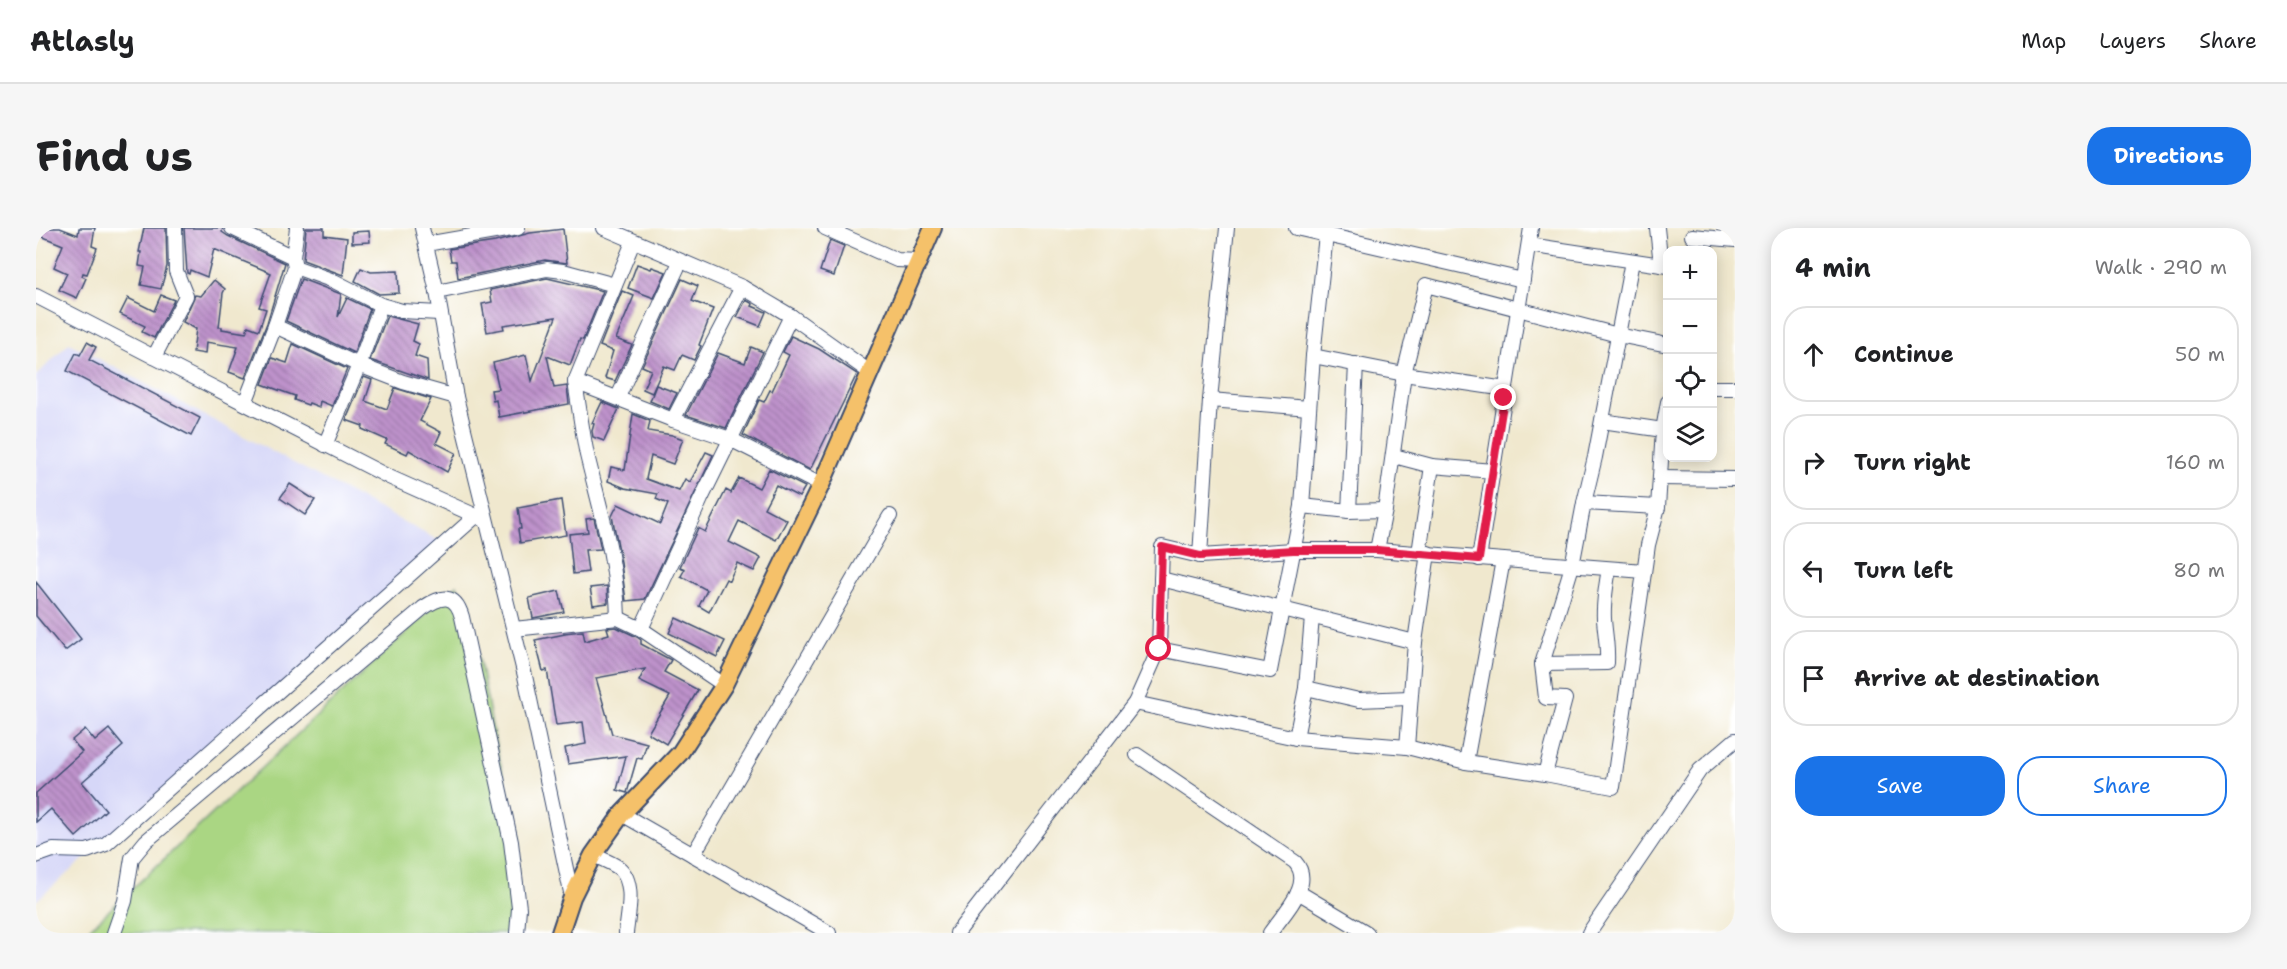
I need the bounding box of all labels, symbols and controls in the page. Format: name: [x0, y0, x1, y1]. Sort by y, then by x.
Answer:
text: Atlasly: [30, 22, 135, 60]
text: Map: [2021, 27, 2066, 55]
text: Layers: [2099, 27, 2166, 55]
text: Share: [2199, 27, 2257, 55]
button: Directions: [2087, 127, 2251, 185]
text: Find us: [36, 128, 193, 184]
map controls: [1663, 246, 1717, 462]
button: +: [1663, 246, 1717, 300]
text: 4 min: [1795, 250, 1871, 285]
text: Walk · 290 m: [2095, 254, 2227, 280]
button: −: [1663, 300, 1717, 354]
icon: ahead: [1797, 338, 1830, 371]
text: Continue: [1854, 340, 1954, 369]
text: 50 m: [2175, 341, 2225, 367]
button: locate: [1663, 354, 1717, 408]
route end: [1490, 384, 1516, 410]
button: layers: [1663, 408, 1717, 462]
icon: right: [1797, 446, 1830, 479]
text: Turn right: [1854, 448, 1971, 477]
text: 160 m: [2166, 449, 2225, 475]
icon: left: [1797, 554, 1830, 587]
text: Turn left: [1854, 556, 1953, 585]
text: 80 m: [2173, 557, 2225, 583]
route start: [1145, 635, 1171, 661]
icon: arrive: [1797, 662, 1830, 695]
text: Arrive at destination: [1854, 664, 2100, 693]
button: Save: [1795, 756, 2005, 816]
button: Share: [2017, 756, 2227, 816]

